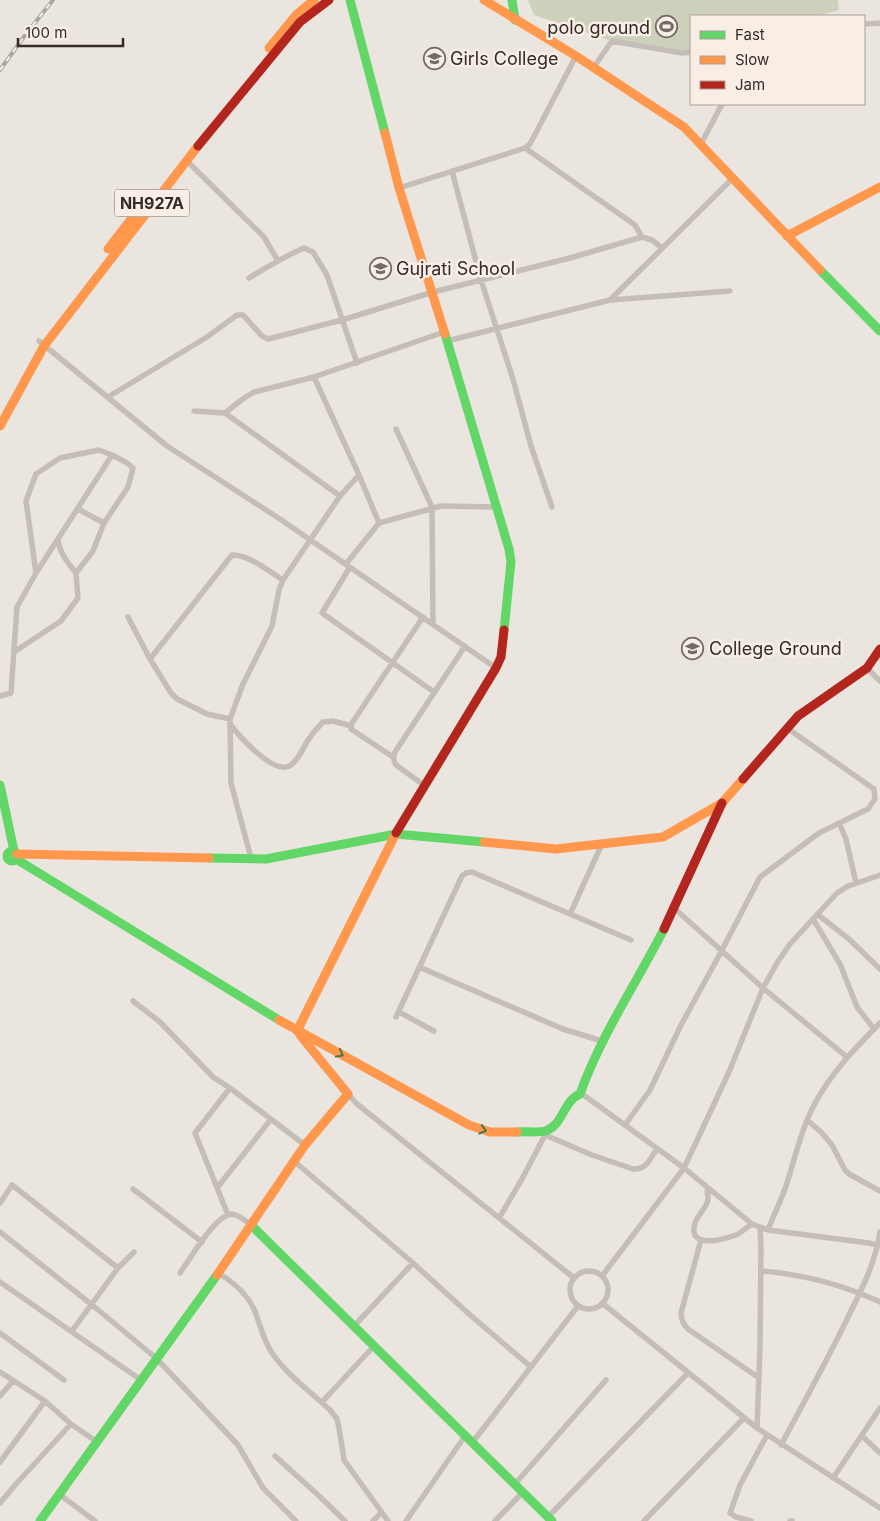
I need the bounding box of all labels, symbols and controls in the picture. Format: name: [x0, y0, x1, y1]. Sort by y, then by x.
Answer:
scale bar: [18, 15, 122, 47]
sports icon: polo ground: [654, 15, 678, 39]
legend: [690, 15, 865, 105]
place label: polo ground: [547, 17, 650, 38]
text: 100 m: [25, 23, 67, 42]
text: Fast: [735, 25, 765, 44]
school or university icon: Girls College: [422, 46, 446, 70]
place label: Girls College: [450, 48, 558, 69]
text: Slow: [735, 50, 769, 69]
text: Jam: [735, 75, 765, 94]
road number: NH927A: [114, 190, 190, 217]
school or university icon: Gujrati School: [368, 256, 392, 280]
place label: Gujrati School: [396, 258, 515, 279]
school or university icon: College Ground: [681, 636, 705, 660]
place label: College Ground: [709, 638, 842, 659]
one-way arrow: [335, 1048, 344, 1058]
one-way arrow: [479, 1124, 487, 1134]

